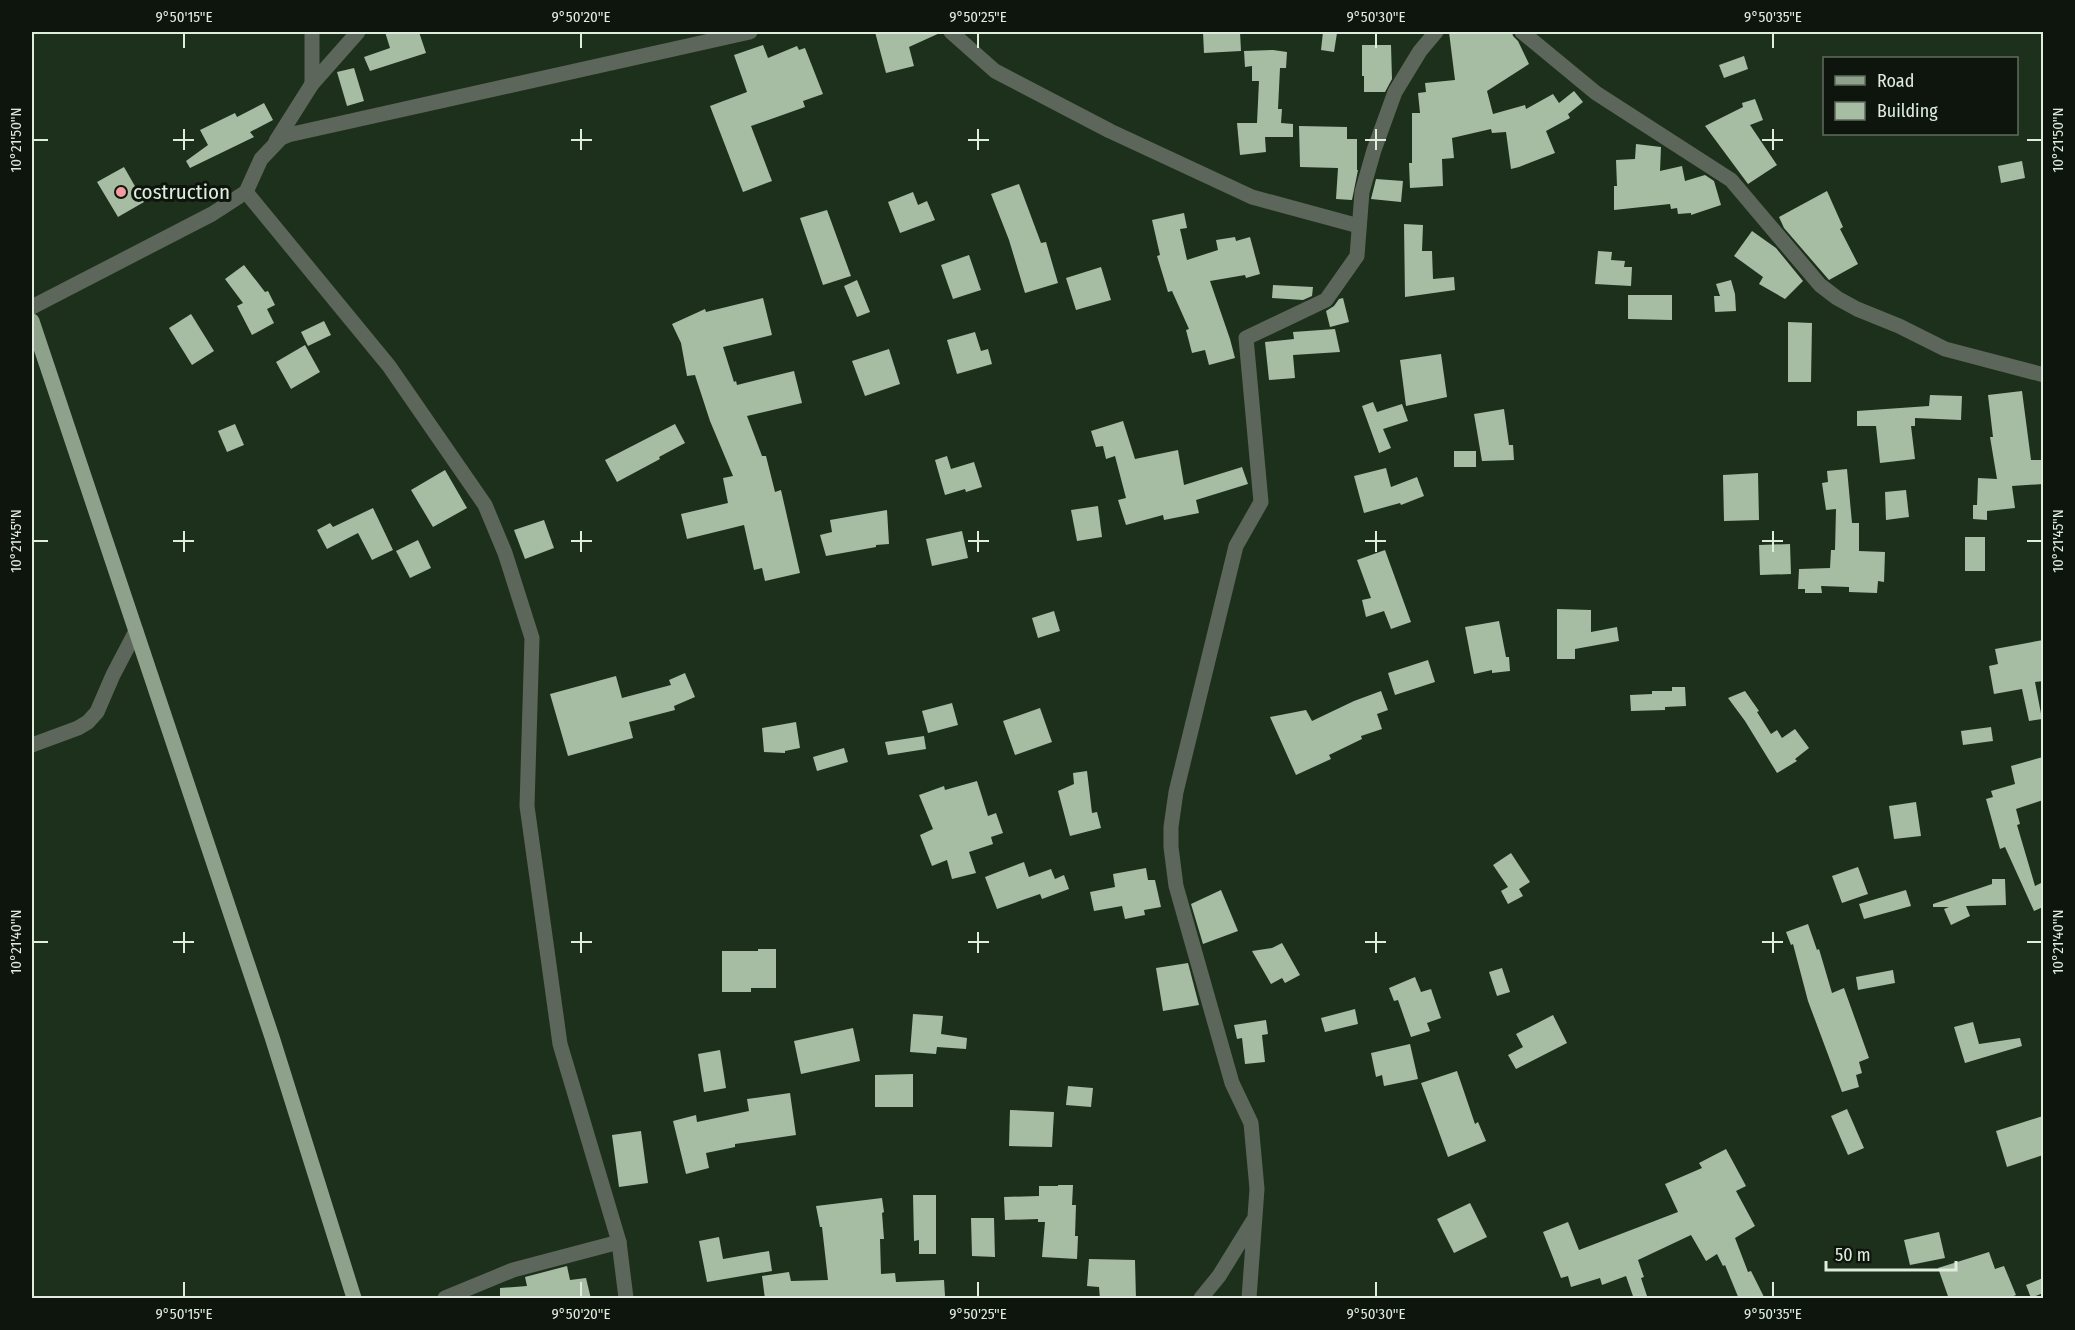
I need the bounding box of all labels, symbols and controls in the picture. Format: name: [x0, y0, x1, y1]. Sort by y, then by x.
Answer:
text: 9°50'15"E: [156, 8, 212, 26]
text: 9°50'20"E: [552, 8, 610, 26]
text: 9°50'25"E: [949, 8, 1007, 26]
text: 9°50'30"E: [1346, 8, 1406, 26]
text: 9°50'35"E: [1744, 8, 1802, 26]
legend: [1823, 57, 2018, 135]
text: Road: [1877, 70, 1914, 92]
text: Building: [1877, 100, 1938, 122]
text: 10°21'50"N: [7, 107, 25, 173]
text: 10°21'50"N: [2049, 107, 2067, 173]
place label: costruction: [133, 179, 230, 205]
marker: costruction: [114, 185, 128, 199]
text: 10°21'45"N: [7, 509, 25, 573]
text: 10°21'45"N: [2049, 509, 2067, 573]
text: 10°21'40"N: [7, 910, 25, 974]
text: 10°21'40"N: [2049, 910, 2067, 974]
scale bar: [1826, 1234, 1956, 1272]
text: 50 m: [1835, 1244, 1871, 1266]
text: 9°50'15"E: [156, 1305, 212, 1323]
text: 9°50'20"E: [552, 1305, 610, 1323]
text: 9°50'25"E: [949, 1305, 1007, 1323]
text: 9°50'30"E: [1346, 1305, 1406, 1323]
text: 9°50'35"E: [1744, 1305, 1802, 1323]

